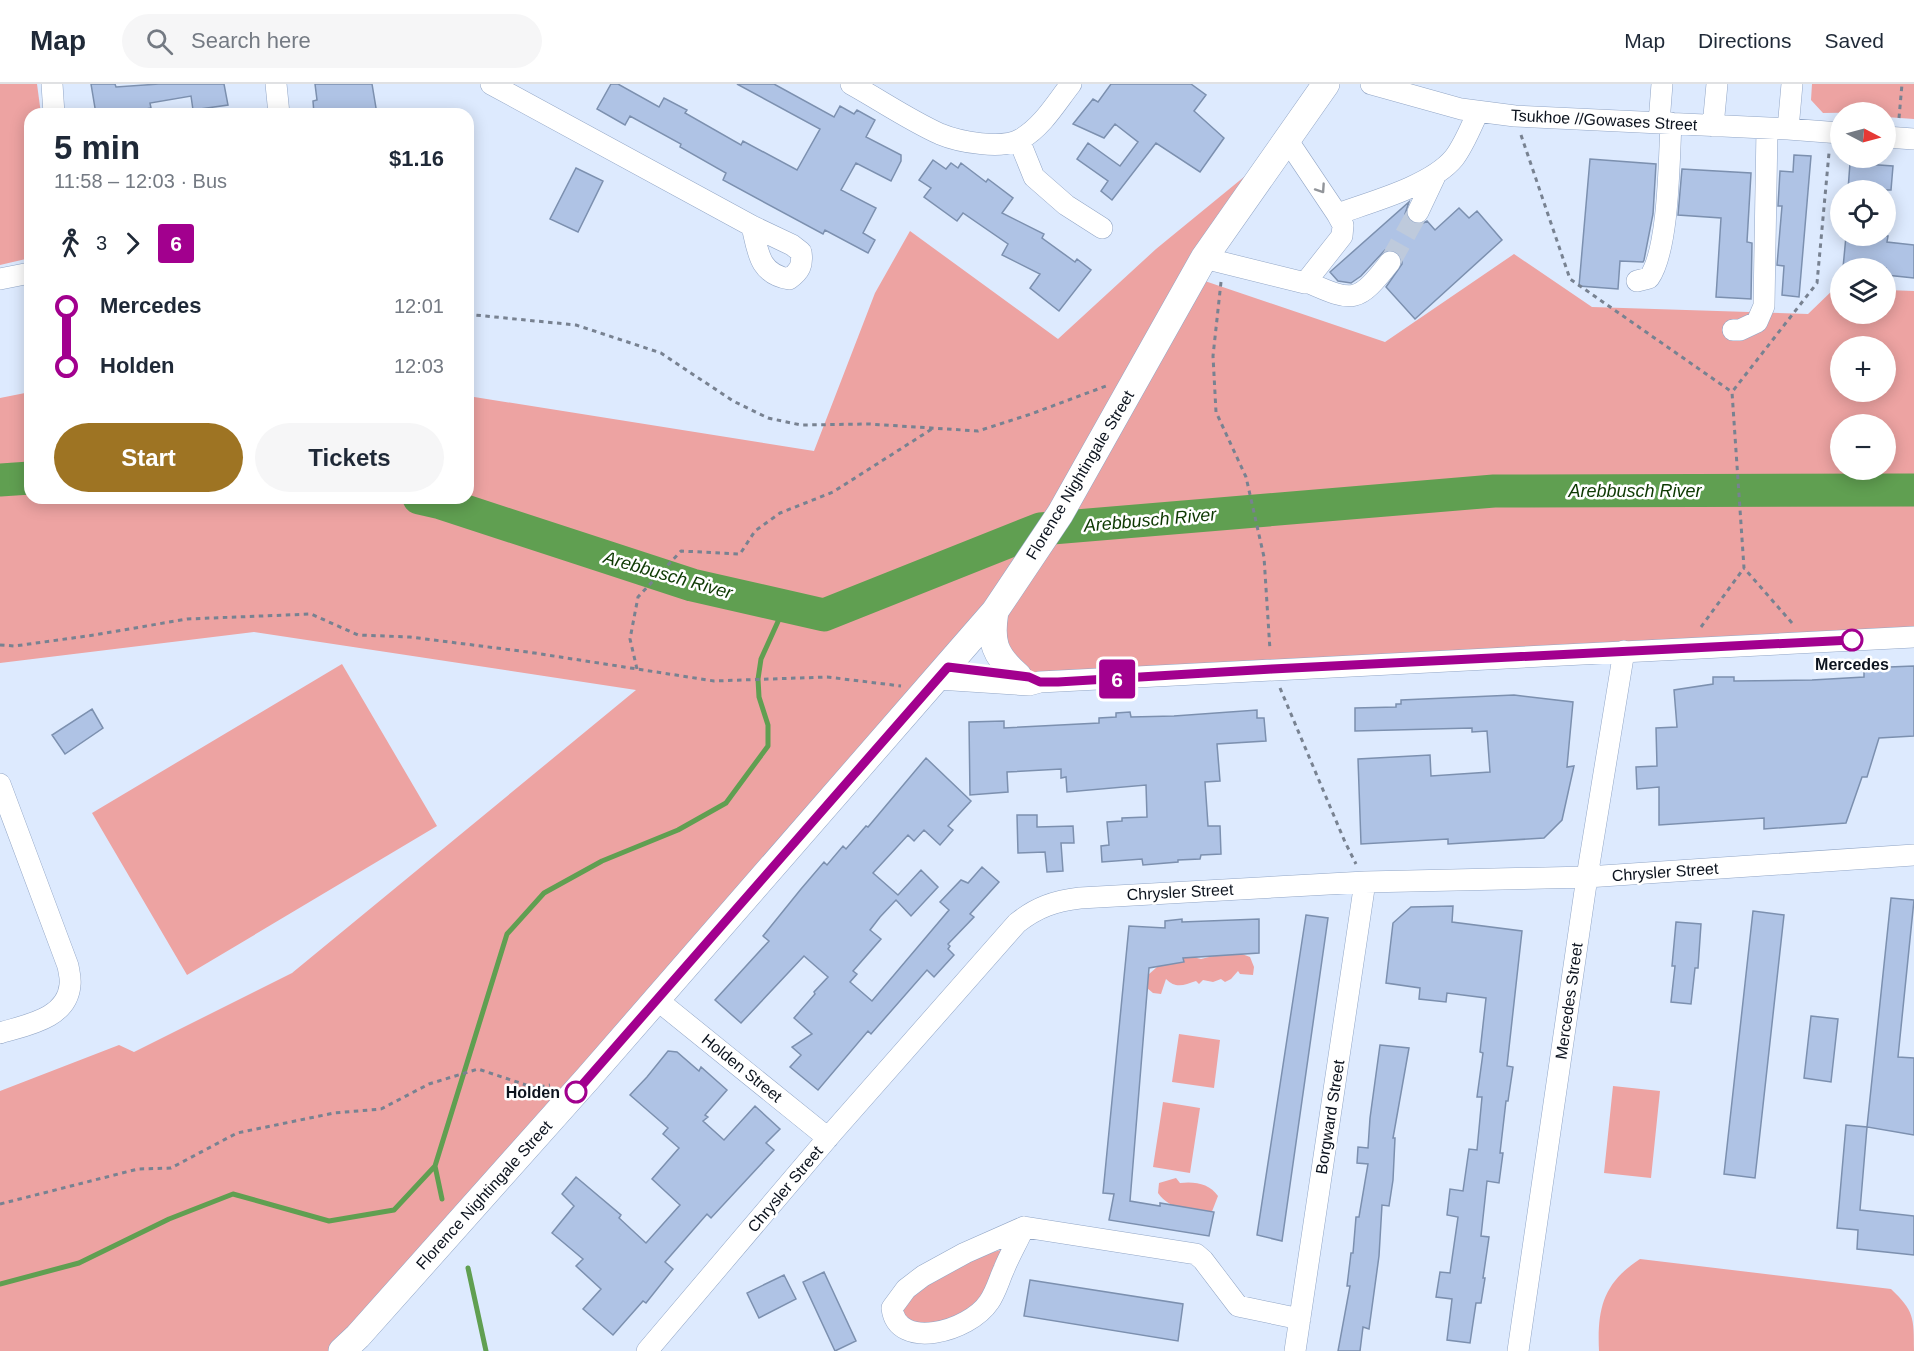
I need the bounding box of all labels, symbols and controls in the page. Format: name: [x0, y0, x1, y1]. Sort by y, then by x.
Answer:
search box: [122, 14, 542, 68]
text: Map: [30, 25, 86, 56]
icon: search: [143, 25, 176, 58]
text: Search here: [191, 28, 311, 53]
text: Map: [1624, 29, 1665, 52]
text: Directions: [1698, 29, 1791, 52]
text: Saved: [1824, 29, 1884, 52]
north arrow: [1830, 102, 1896, 168]
map controls: [1830, 102, 1896, 480]
street label: Tsukhoe //Gowases Street: [1510, 107, 1698, 133]
text: 5 min: [54, 129, 140, 166]
text: $1.16: [389, 146, 444, 171]
text: 11:58 – 12:03 · Bus: [54, 170, 227, 192]
button: locate: [1830, 180, 1896, 246]
one-way arrow: [1313, 183, 1324, 194]
icon: walk: [54, 227, 87, 260]
icon: forward: [116, 227, 149, 260]
text: 3: [96, 232, 107, 254]
text: 6: [170, 232, 182, 255]
button: layers: [1830, 258, 1896, 324]
text: Mercedes: [100, 293, 202, 318]
text: 12:01: [394, 295, 444, 317]
button: +: [1830, 336, 1896, 402]
text: Holden: [100, 353, 175, 378]
text: 12:03: [394, 355, 444, 377]
street label: Florence Nightingale Street: [1023, 387, 1137, 562]
button: −: [1830, 414, 1896, 480]
button: Start: [54, 423, 243, 492]
button: Tickets: [255, 423, 444, 492]
water label: Arebbusch River: [1567, 481, 1703, 501]
water label: Arebbusch River: [1082, 504, 1218, 536]
water label: Arebbusch River: [600, 547, 736, 603]
marker: Mercedes: [1841, 629, 1863, 651]
place label: Mercedes: [1815, 656, 1889, 673]
line badge: 6: [1098, 660, 1136, 698]
text: 6: [1111, 668, 1123, 691]
street label: Chrysler Street: [1611, 860, 1719, 884]
street label: Chrysler Street: [1126, 881, 1234, 903]
street label: Mercedes Street: [1552, 941, 1586, 1060]
street label: Holden Street: [699, 1031, 786, 1106]
street label: Borgward Street: [1313, 1058, 1348, 1175]
marker: Holden: [565, 1081, 587, 1103]
place label: Holden: [506, 1084, 560, 1101]
street label: Florence Nightingale Street: [413, 1117, 556, 1273]
street label: Chrysler Street: [744, 1142, 826, 1235]

